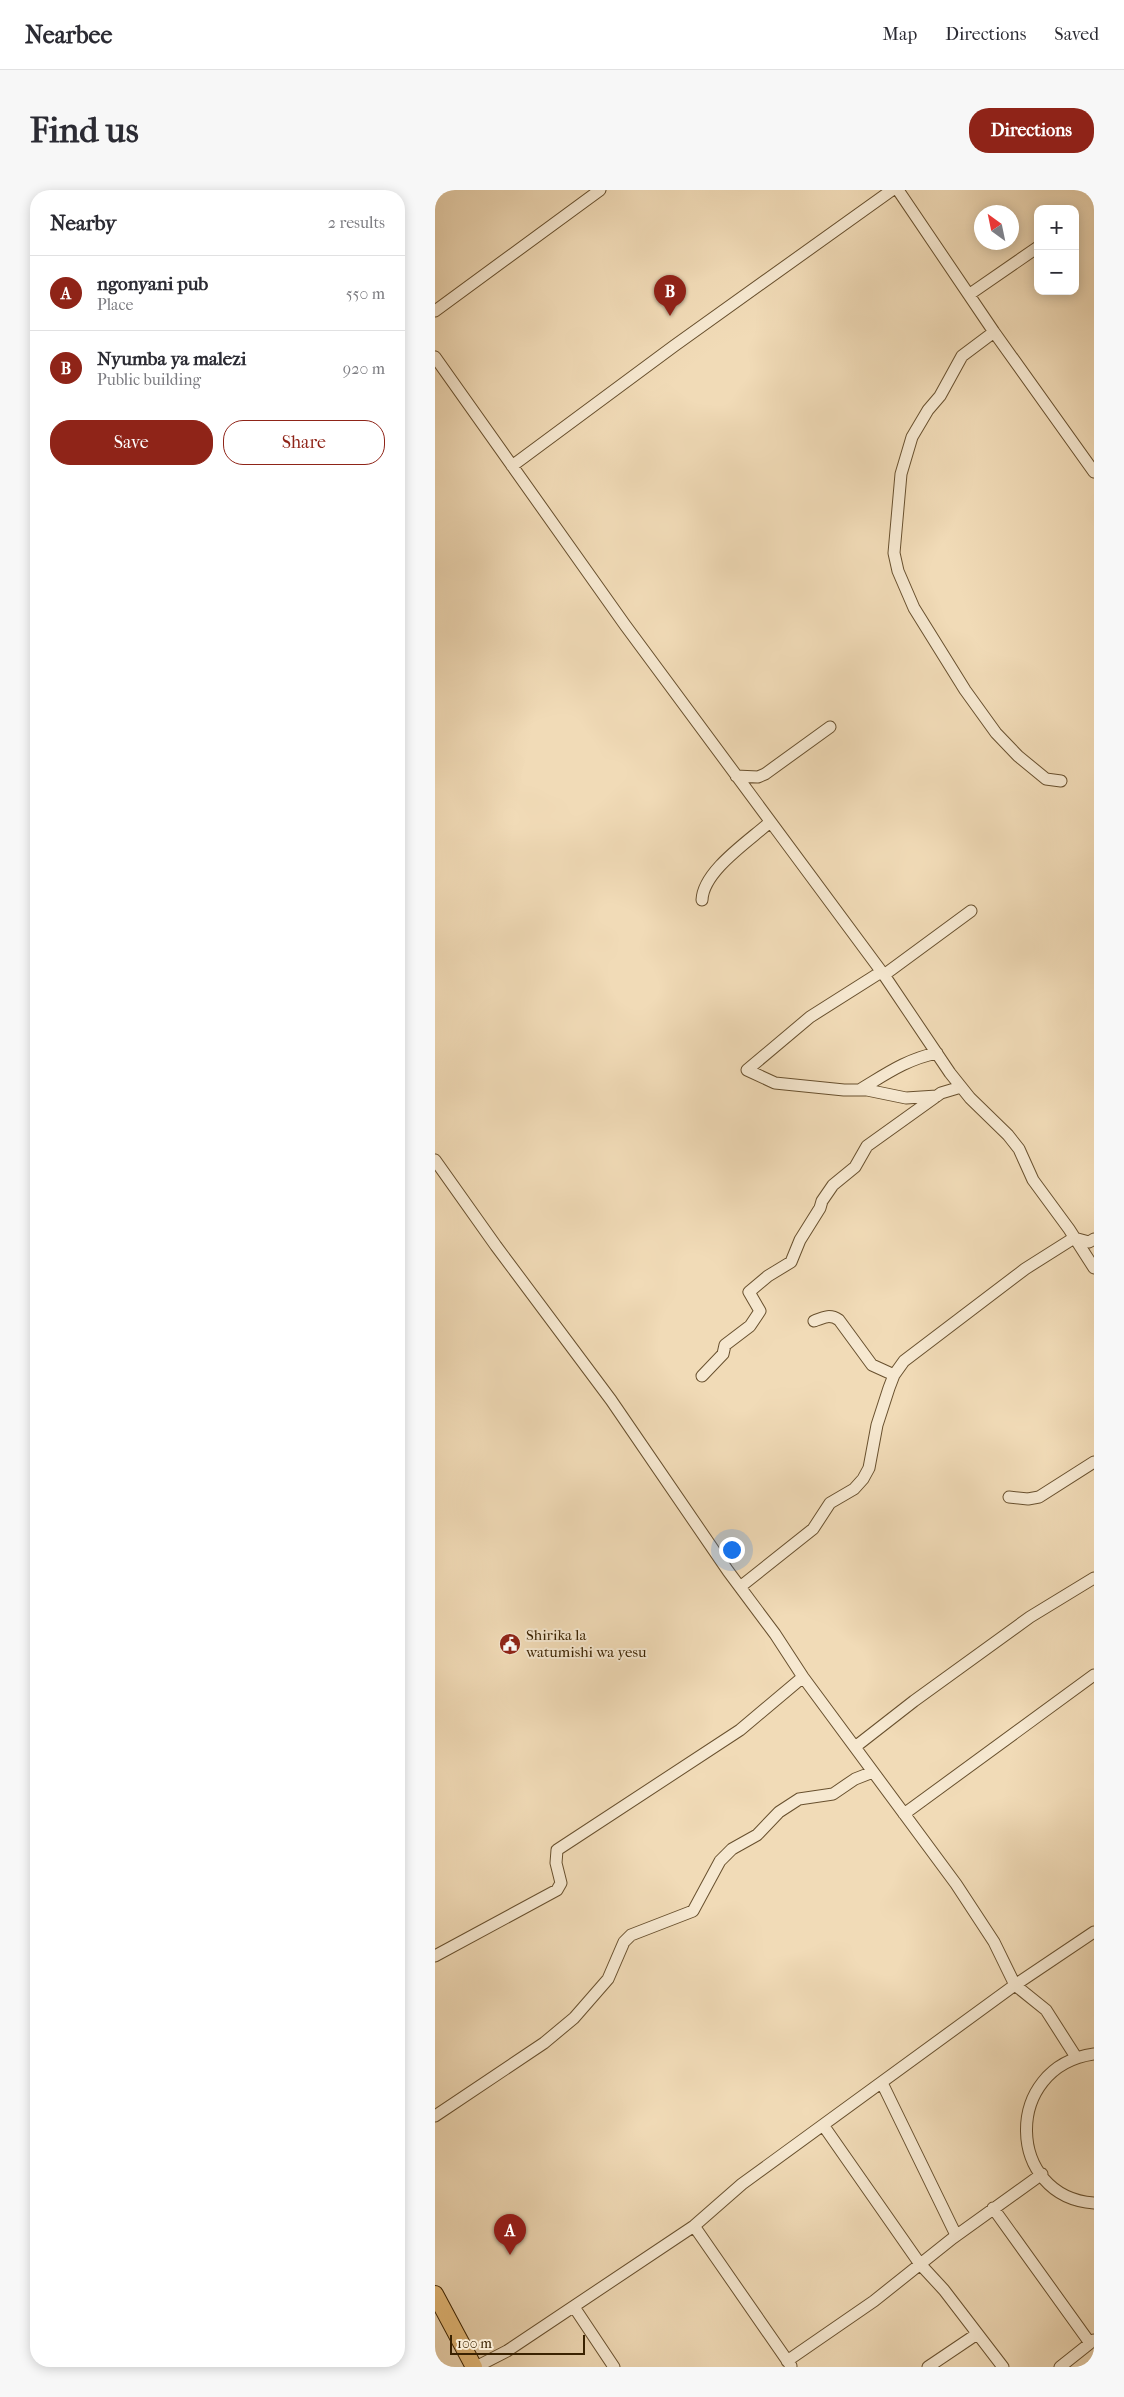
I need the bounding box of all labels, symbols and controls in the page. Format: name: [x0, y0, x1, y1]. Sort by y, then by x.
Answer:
text: Nearbee: [25, 21, 112, 49]
text: Map: [883, 24, 917, 45]
text: Directions: [945, 24, 1026, 45]
text: Saved: [1054, 24, 1099, 45]
button: Directions: [969, 108, 1094, 153]
text: Find us: [30, 110, 139, 151]
north arrow: [974, 205, 1019, 250]
map controls: [1034, 205, 1079, 295]
button: +: [1034, 205, 1079, 250]
text: Nearby: [50, 211, 116, 235]
text: 2 results: [328, 213, 385, 232]
button: −: [1034, 250, 1079, 295]
text: ngonyani pub: [97, 273, 208, 295]
pin: B: [654, 275, 686, 316]
text: A: [61, 284, 71, 303]
text: 550 m: [346, 284, 385, 303]
text: Place: [97, 295, 133, 314]
text: Nyumba ya malezi: [97, 348, 246, 370]
text: B: [61, 359, 71, 378]
text: 920 m: [343, 359, 385, 378]
text: Public building: [97, 370, 201, 389]
button: Save: [50, 420, 213, 465]
button: Share: [223, 420, 385, 465]
your location: [719, 1537, 745, 1563]
place label: Shirika la watumishi wa yesu: [525, 1626, 647, 1661]
public building icon: Shirika la watumishi wa yesu: [498, 1632, 522, 1656]
pin: A: [494, 2214, 526, 2255]
scale bar: [450, 2332, 585, 2355]
text: 100 m: [457, 2335, 492, 2352]

